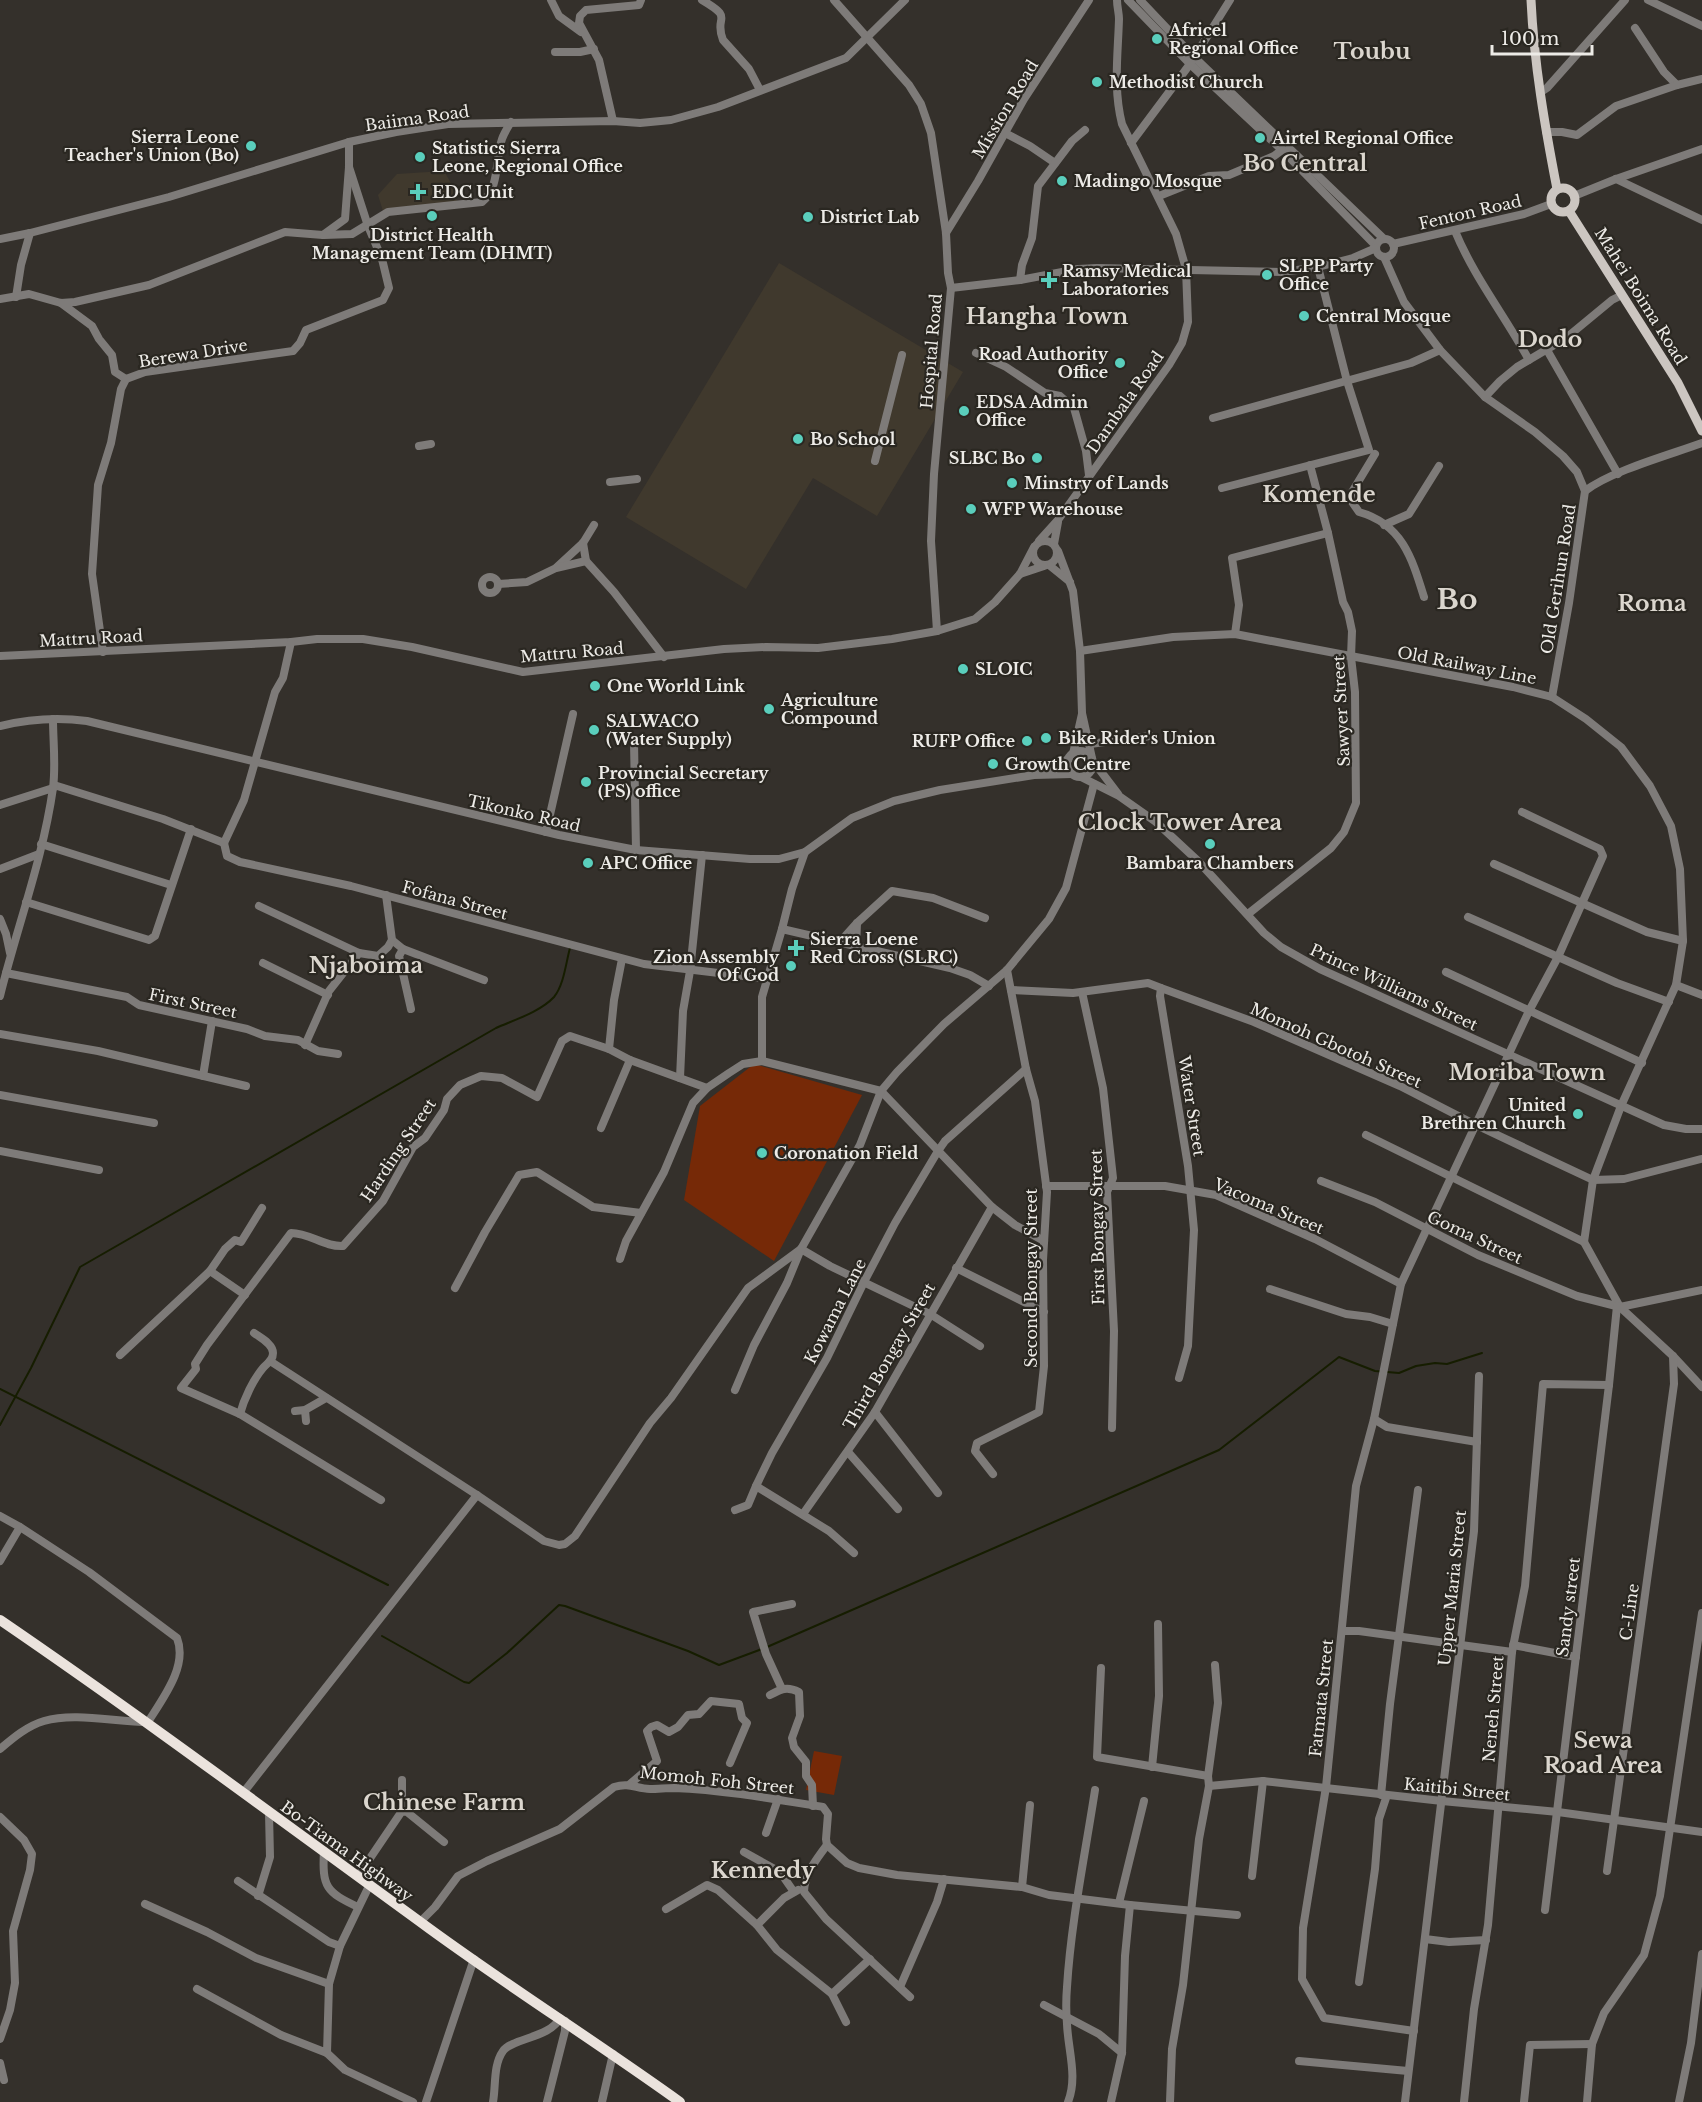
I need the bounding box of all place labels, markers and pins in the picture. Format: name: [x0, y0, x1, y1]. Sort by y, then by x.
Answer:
place label: Africel Regional Office: [1168, 20, 1298, 58]
marker: Africel Regional Office: [1150, 32, 1164, 46]
place label: Methodist Church: [1109, 72, 1264, 92]
marker: Methodist Church: [1090, 75, 1104, 89]
place label: Sierra Leone Teacher's Union (Bo): [65, 127, 239, 165]
place label: Airtel Regional Office: [1271, 128, 1453, 148]
marker: Airtel Regional Office: [1253, 131, 1267, 145]
place label: Statistics Sierra Leone, Regional Office: [432, 138, 623, 176]
marker: Sierra Leone Teacher's Union (Bo): [244, 139, 258, 153]
marker: Statistics Sierra Leone, Regional Office: [413, 150, 427, 164]
place label: Madingo Mosque: [1074, 171, 1222, 191]
marker: Madingo Mosque: [1055, 174, 1069, 188]
place label: EDC Unit: [432, 182, 514, 202]
marker: EDC Unit: [409, 183, 427, 201]
place label: District Lab: [820, 207, 919, 227]
marker: District Health Management Team (DHMT): [425, 209, 439, 223]
marker: District Lab: [801, 210, 815, 224]
place label: District Health Management Team (DHMT): [312, 225, 552, 263]
place label: SLPP Party Office: [1279, 256, 1374, 294]
place label: Ramsy Medical Laboratories: [1062, 261, 1192, 299]
marker: SLPP Party Office: [1260, 268, 1274, 282]
marker: Ramsy Medical Laboratories: [1040, 271, 1058, 289]
place label: Central Mosque: [1316, 306, 1451, 326]
marker: Central Mosque: [1297, 309, 1311, 323]
place label: Road Authority Office: [978, 344, 1109, 382]
marker: Road Authority Office: [1113, 356, 1127, 370]
place label: EDSA Admin Office: [976, 392, 1088, 430]
marker: EDSA Admin Office: [957, 404, 971, 418]
place label: Bo School: [810, 429, 896, 449]
marker: Bo School: [791, 432, 805, 446]
place label: SLBC Bo: [949, 448, 1025, 468]
marker: SLBC Bo: [1030, 451, 1044, 465]
place label: Minstry of Lands: [1024, 473, 1169, 493]
marker: Minstry of Lands: [1005, 476, 1019, 490]
place label: WFP Warehouse: [982, 499, 1123, 519]
marker: WFP Warehouse: [964, 502, 978, 516]
place label: SLOIC: [975, 659, 1032, 679]
marker: SLOIC: [956, 662, 970, 676]
place label: One World Link: [607, 676, 745, 696]
marker: One World Link: [588, 679, 602, 693]
place label: Agriculture Compound: [780, 690, 878, 728]
marker: Agriculture Compound: [762, 702, 776, 716]
place label: SALWACO (Water Supply): [606, 711, 732, 749]
marker: SALWACO (Water Supply): [587, 723, 601, 737]
place label: Bike Rider's Union: [1058, 728, 1216, 748]
place label: RUFP Office: [912, 731, 1015, 751]
marker: Bike Rider's Union: [1039, 731, 1053, 745]
marker: RUFP Office: [1020, 734, 1034, 748]
place label: Growth Centre: [1005, 754, 1131, 774]
marker: Growth Centre: [986, 757, 1000, 771]
place label: Provincial Secretary (PS) office: [598, 763, 769, 801]
marker: Provincial Secretary (PS) office: [579, 775, 593, 789]
marker: Bambara Chambers: [1203, 837, 1217, 851]
place label: APC Office: [599, 853, 692, 873]
place label: Bambara Chambers: [1126, 853, 1294, 873]
marker: APC Office: [581, 856, 595, 870]
place label: Sierra Loene Red Cross (SLRC): [810, 929, 958, 967]
marker: Sierra Loene Red Cross (SLRC): [787, 939, 805, 957]
place label: Zion Assembly Of God: [653, 947, 780, 985]
marker: Zion Assembly Of God: [784, 959, 798, 973]
place label: United Brethren Church: [1421, 1095, 1567, 1133]
marker: United Brethren Church: [1571, 1107, 1585, 1121]
place label: Coronation Field: [774, 1143, 918, 1163]
marker: Coronation Field: [755, 1146, 769, 1160]

